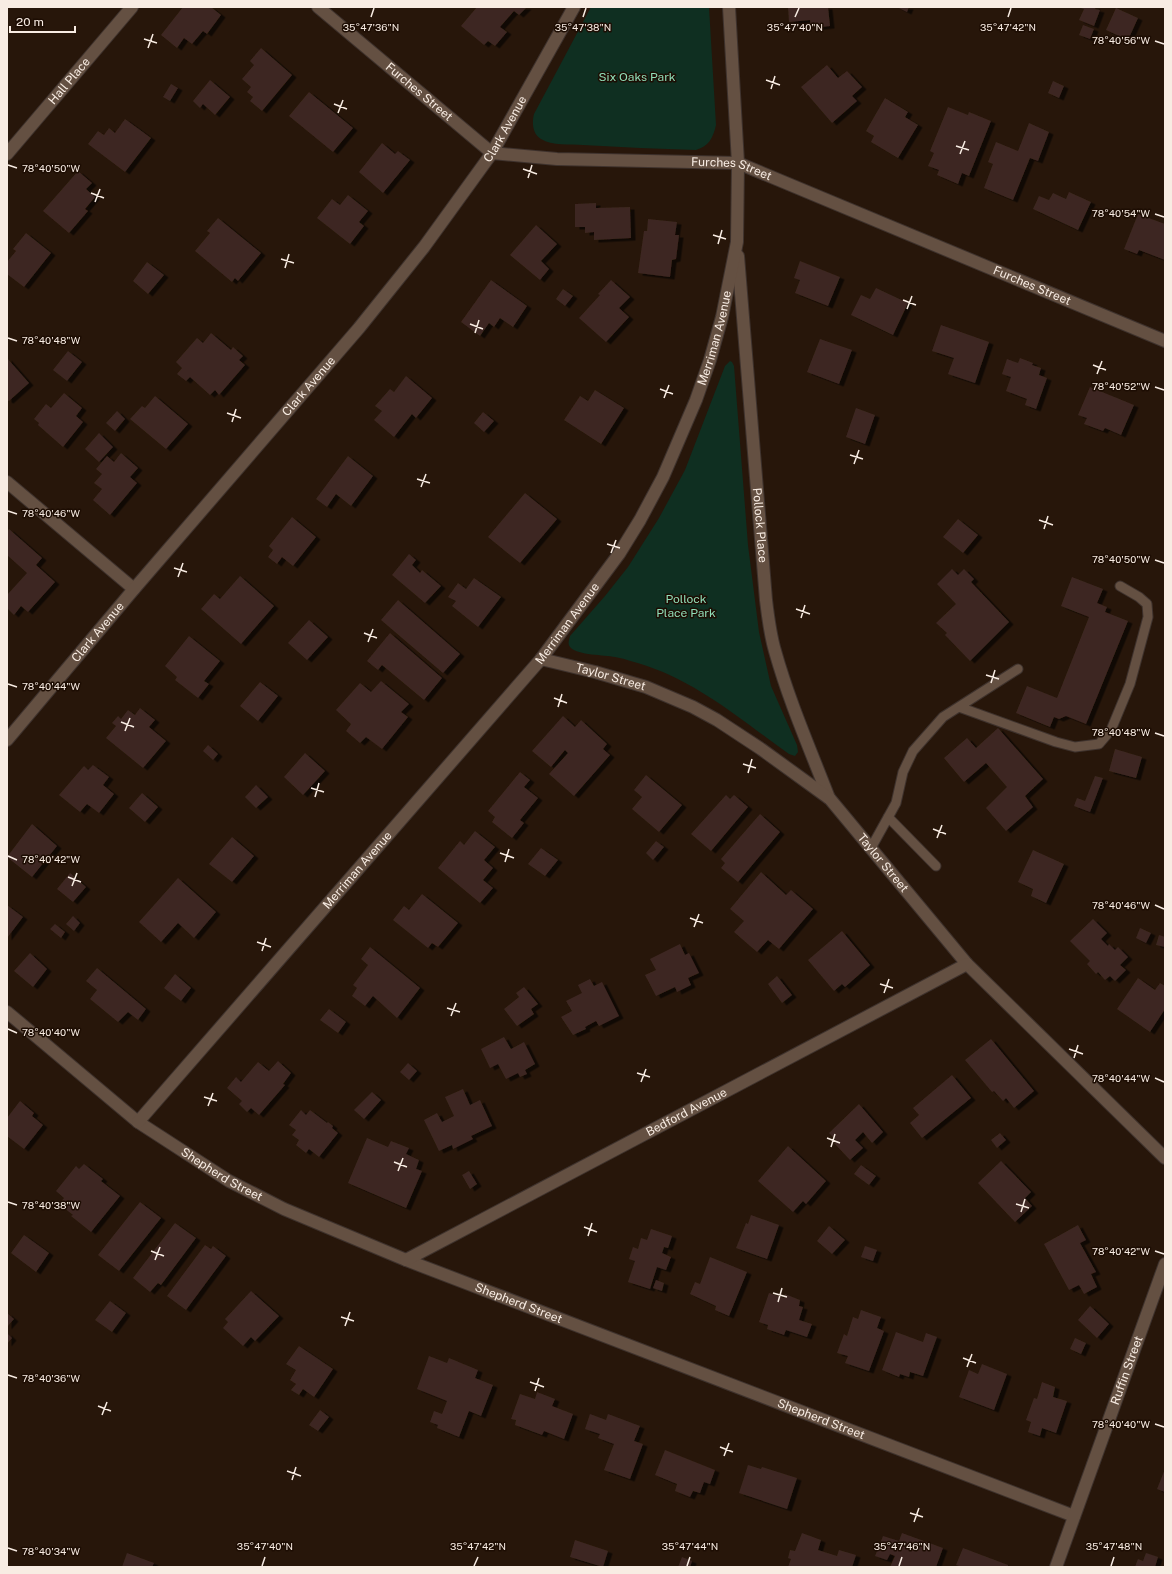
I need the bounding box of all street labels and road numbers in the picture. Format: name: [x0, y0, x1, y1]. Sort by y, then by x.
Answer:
street label: Hall Place: [45, 54, 93, 107]
street label: Furches Street: [383, 60, 456, 124]
street label: Clark Avenue: [481, 93, 530, 165]
street label: Furches Street: [691, 155, 774, 183]
street label: Furches Street: [991, 263, 1073, 308]
street label: Merriman Avenue: [695, 289, 734, 387]
street label: Clark Avenue: [279, 353, 338, 419]
street label: Pollock Place: [750, 487, 770, 563]
street label: Merriman Avenue: [533, 580, 602, 667]
street label: Clark Avenue: [69, 599, 127, 665]
street label: Taylor Street: [574, 661, 648, 694]
street label: Merriman Avenue: [320, 828, 395, 912]
street label: Taylor Street: [855, 831, 912, 895]
street label: Bedford Avenue: [644, 1085, 729, 1139]
street label: Shepherd Street: [178, 1145, 265, 1204]
street label: Shepherd Street: [473, 1280, 565, 1326]
street label: Ruffin Street: [1108, 1334, 1146, 1407]
street label: Shepherd Street: [775, 1396, 867, 1442]

